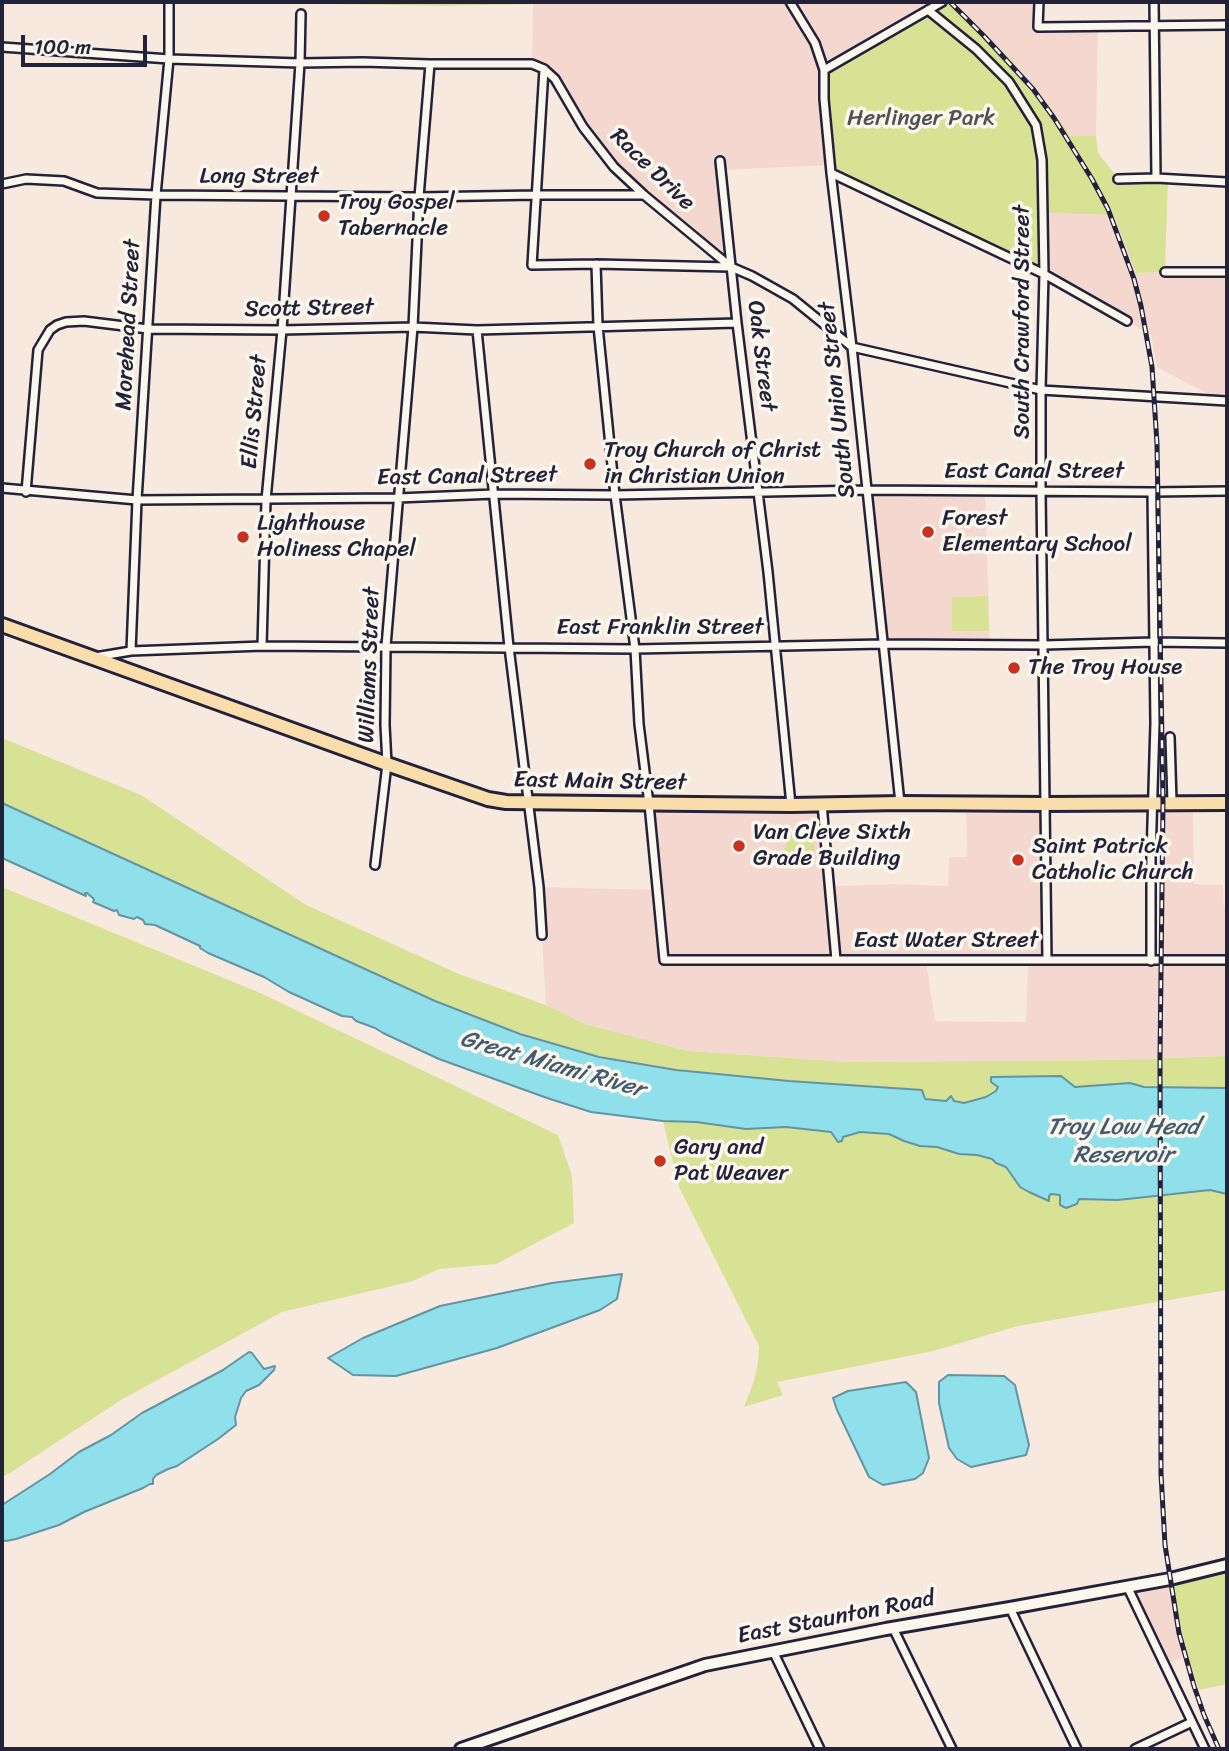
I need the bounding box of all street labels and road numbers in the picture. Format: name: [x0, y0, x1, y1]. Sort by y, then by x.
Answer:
street label: Race Drive: [604, 123, 700, 217]
street label: Long Street: [199, 163, 319, 191]
street label: South Crawford Street: [1009, 205, 1037, 439]
street label: Morehead Street: [111, 239, 147, 411]
street label: Scott Street: [244, 294, 374, 324]
street label: Oak Street: [741, 299, 781, 413]
street label: South Union Street: [814, 300, 862, 500]
street label: Ellis Street: [236, 354, 274, 470]
street label: East Canal Street: [944, 458, 1124, 486]
street label: East Canal Street: [377, 462, 557, 492]
street label: Williams Street: [353, 586, 387, 744]
street label: East Franklin Street: [556, 614, 764, 642]
street label: East Main Street: [513, 767, 687, 797]
street label: East Water Street: [854, 927, 1038, 955]
street label: East Staunton Road: [735, 1585, 937, 1651]

